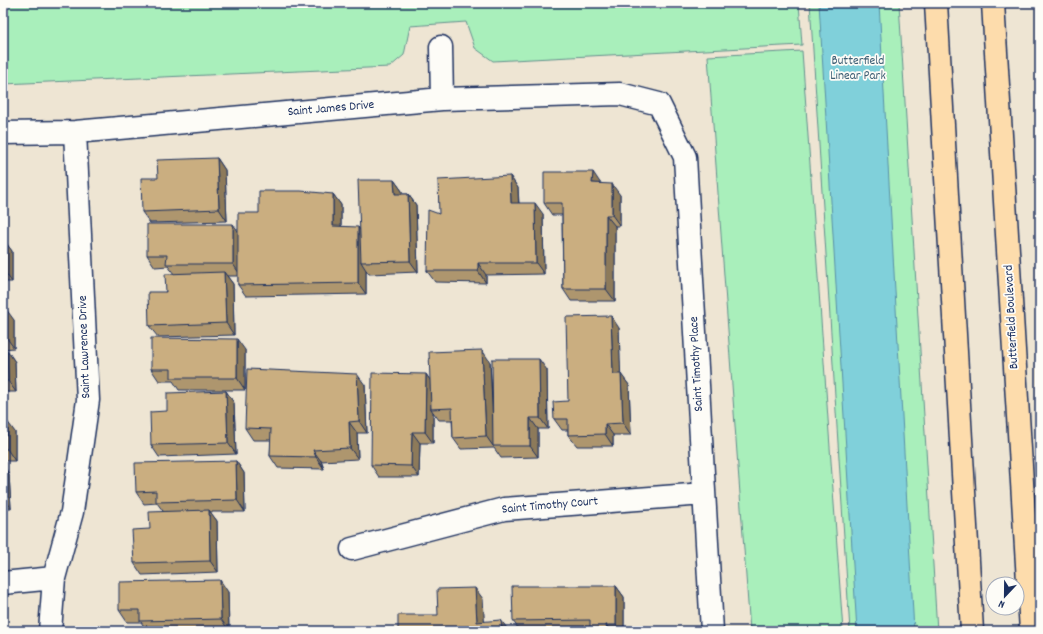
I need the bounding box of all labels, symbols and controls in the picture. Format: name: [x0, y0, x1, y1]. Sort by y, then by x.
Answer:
park label: Butterfield Linear Park: [830, 52, 886, 86]
street label: Saint James Drive: [287, 96, 375, 122]
street label: Butterfield Boulevard: [1000, 264, 1024, 370]
street label: Saint Lawrence Drive: [74, 295, 96, 399]
street label: Saint Timothy Place: [685, 316, 709, 412]
street label: Saint Timothy Court: [501, 492, 599, 520]
north arrow: [985, 576, 1025, 616]
text: N: [996, 595, 1008, 612]

